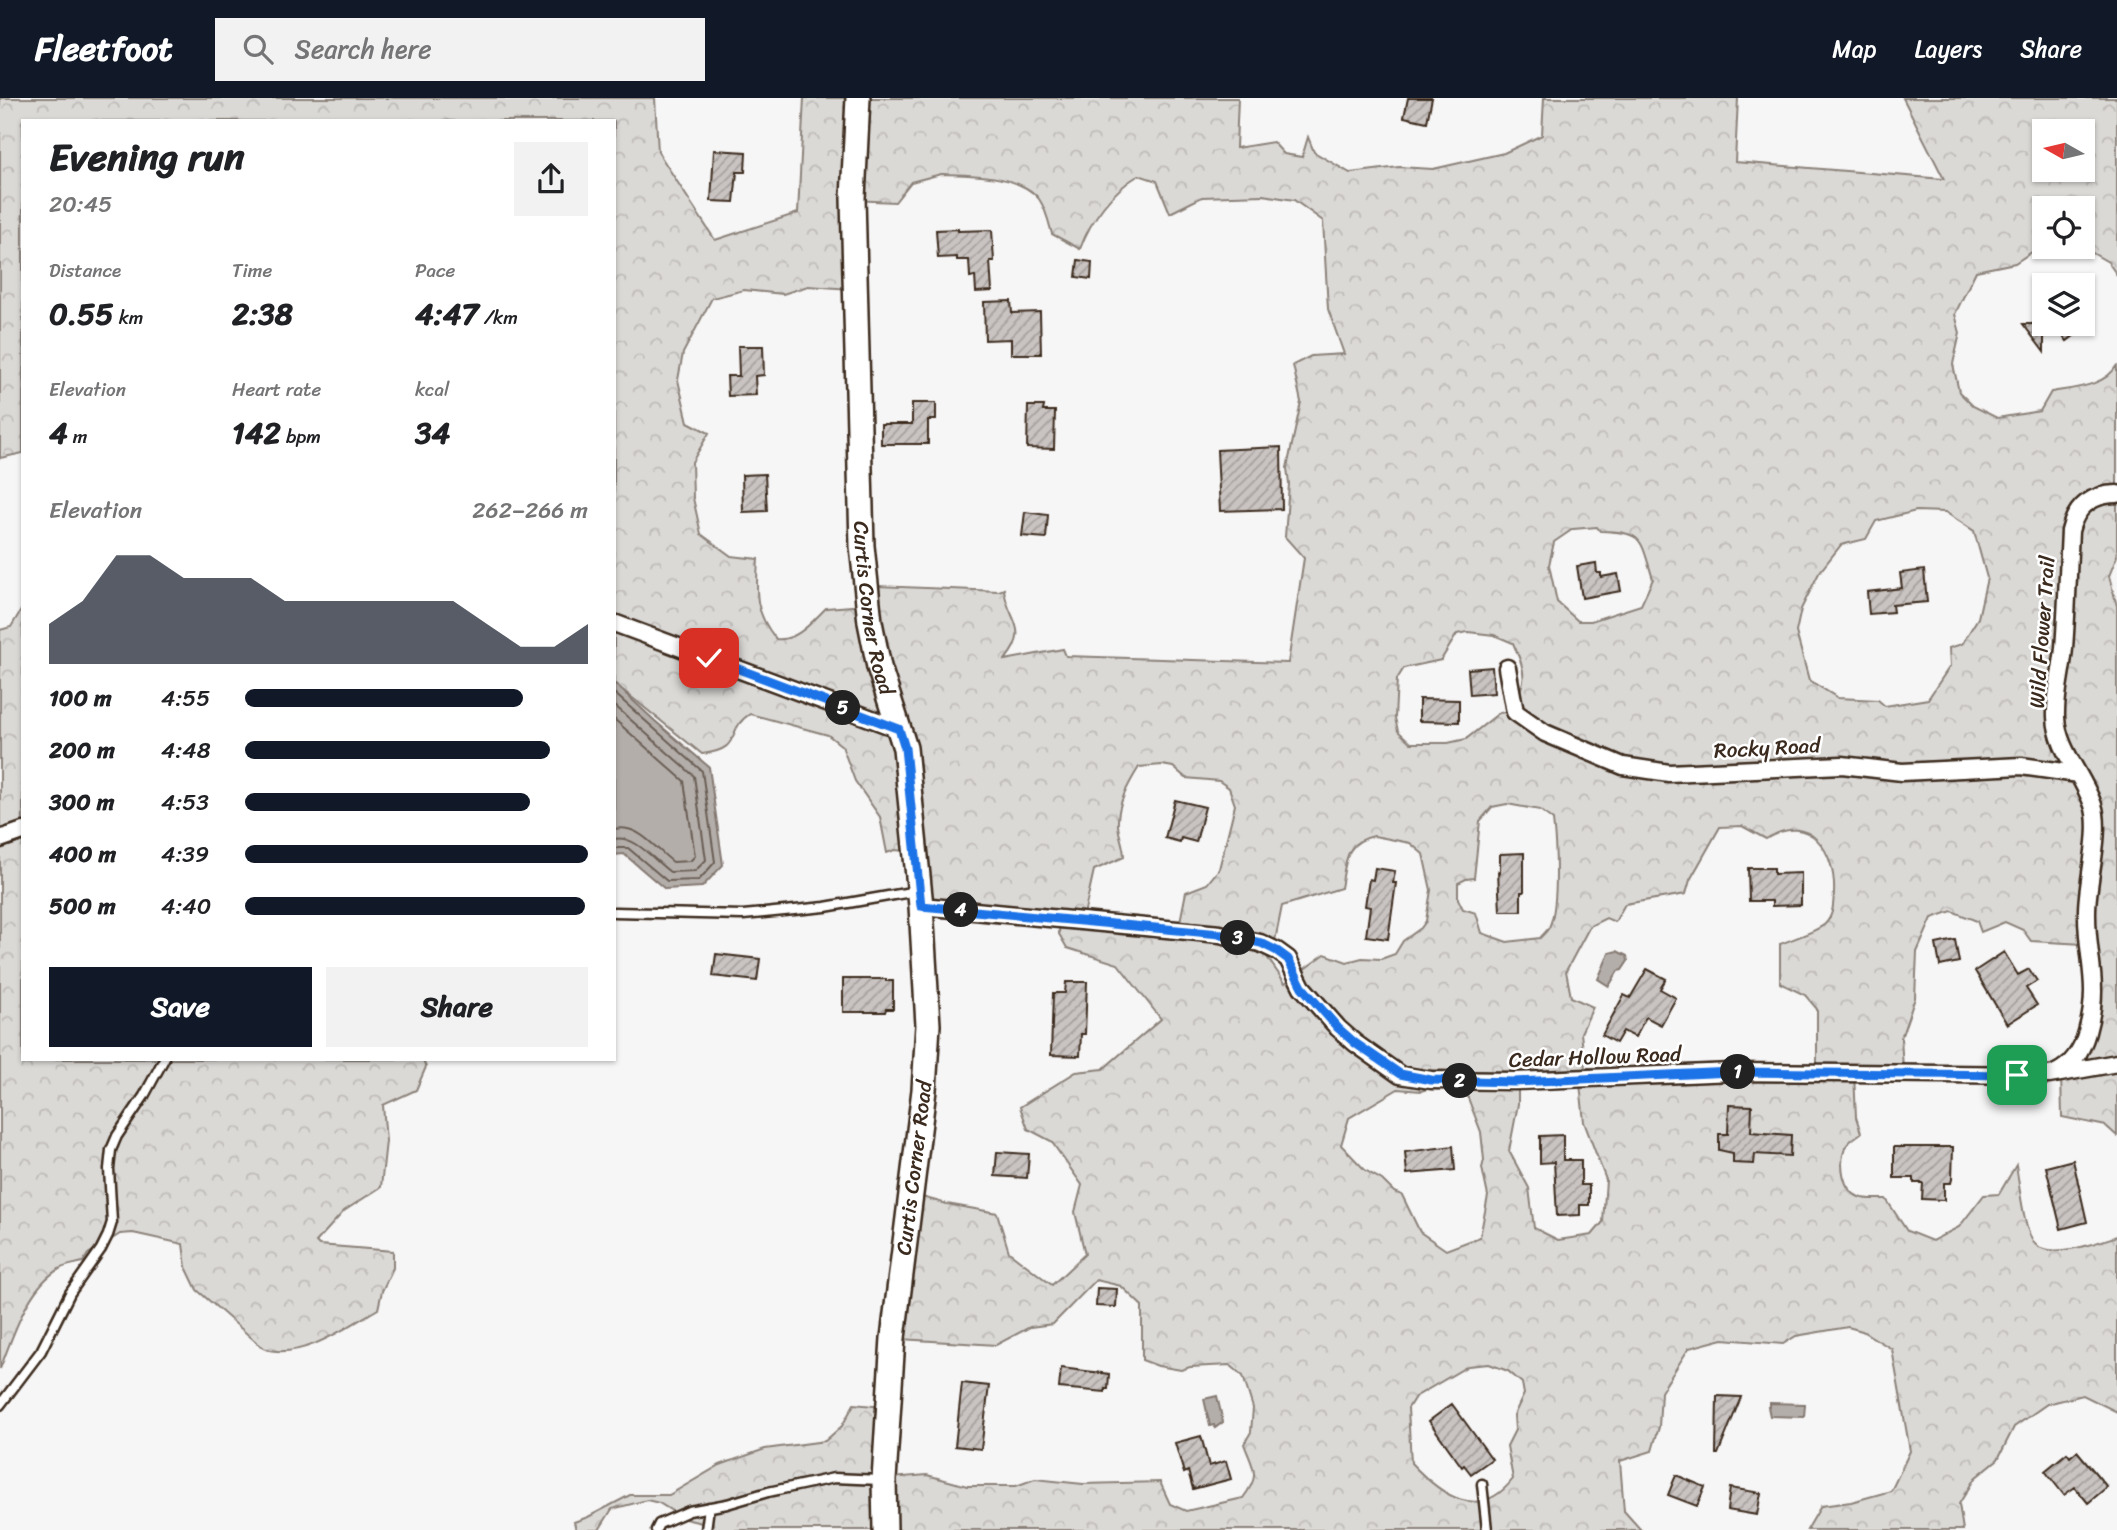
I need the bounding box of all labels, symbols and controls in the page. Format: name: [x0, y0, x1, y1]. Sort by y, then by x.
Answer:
search box: [215, 18, 705, 81]
text: Fleetfoot: [35, 20, 173, 78]
text: Search here: [295, 26, 432, 72]
text: Map: [1832, 28, 1877, 70]
text: Layers: [1915, 28, 1982, 70]
text: Share: [2020, 28, 2082, 70]
icon: search: [239, 30, 277, 68]
north arrow: [2032, 119, 2095, 182]
map controls: [2032, 119, 2095, 336]
text: Evening run: [49, 124, 245, 191]
button: share: [514, 142, 588, 216]
text: 20:45: [49, 184, 112, 225]
button: locate: [2032, 196, 2095, 259]
text: Distance: [49, 254, 121, 287]
text: Time: [232, 254, 272, 287]
text: Pace: [415, 254, 455, 287]
button: layers: [2032, 273, 2095, 336]
text: 0.55: [49, 287, 114, 341]
text: 2:38: [232, 287, 293, 341]
text: 4:47: [415, 287, 479, 341]
text: km: [114, 301, 143, 334]
text: /km: [479, 301, 518, 334]
text: Elevation: [49, 373, 126, 406]
text: Heart rate: [232, 373, 321, 406]
text: kcal: [415, 373, 450, 406]
text: 4: [49, 406, 68, 460]
text: 142: [232, 406, 281, 460]
text: 34: [415, 406, 450, 460]
text: m: [68, 420, 87, 453]
text: bpm: [281, 420, 321, 453]
text: Elevation: [49, 490, 142, 531]
text: 262–266 m: [472, 490, 588, 531]
street label: Curtis Corner Road: [842, 521, 906, 701]
street label: Wild Flower Trail: [2018, 554, 2066, 709]
pin: [679, 628, 739, 688]
icon: check: [690, 639, 728, 677]
text: 100 m: [49, 678, 112, 719]
text: 4:55: [161, 678, 210, 719]
pin: 5: [826, 690, 860, 726]
text: 5: [837, 691, 848, 724]
street label: Rocky Road: [1713, 726, 1823, 770]
text: 200 m: [49, 730, 115, 771]
text: 4:48: [161, 730, 211, 771]
text: 300 m: [49, 782, 114, 823]
text: 4:53: [161, 782, 209, 823]
text: 400 m: [49, 834, 116, 875]
text: 4:39: [161, 834, 209, 875]
text: 500 m: [49, 886, 116, 927]
text: 4:40: [161, 886, 211, 927]
pin: 4: [944, 892, 978, 928]
text: 4: [955, 893, 966, 926]
pin: 3: [1220, 920, 1256, 956]
text: 3: [1232, 921, 1243, 954]
button: Save: [49, 967, 312, 1047]
button: Share: [326, 967, 588, 1047]
street label: Cedar Hollow Road: [1508, 1035, 1684, 1079]
pin: [1987, 1045, 2047, 1105]
pin: 1: [1720, 1054, 1756, 1090]
text: 1: [1733, 1055, 1742, 1088]
icon: arrive: [1998, 1056, 2036, 1094]
pin: 2: [1442, 1063, 1478, 1098]
text: 2: [1454, 1064, 1465, 1097]
street label: Curtis Corner Road: [884, 1077, 944, 1257]

